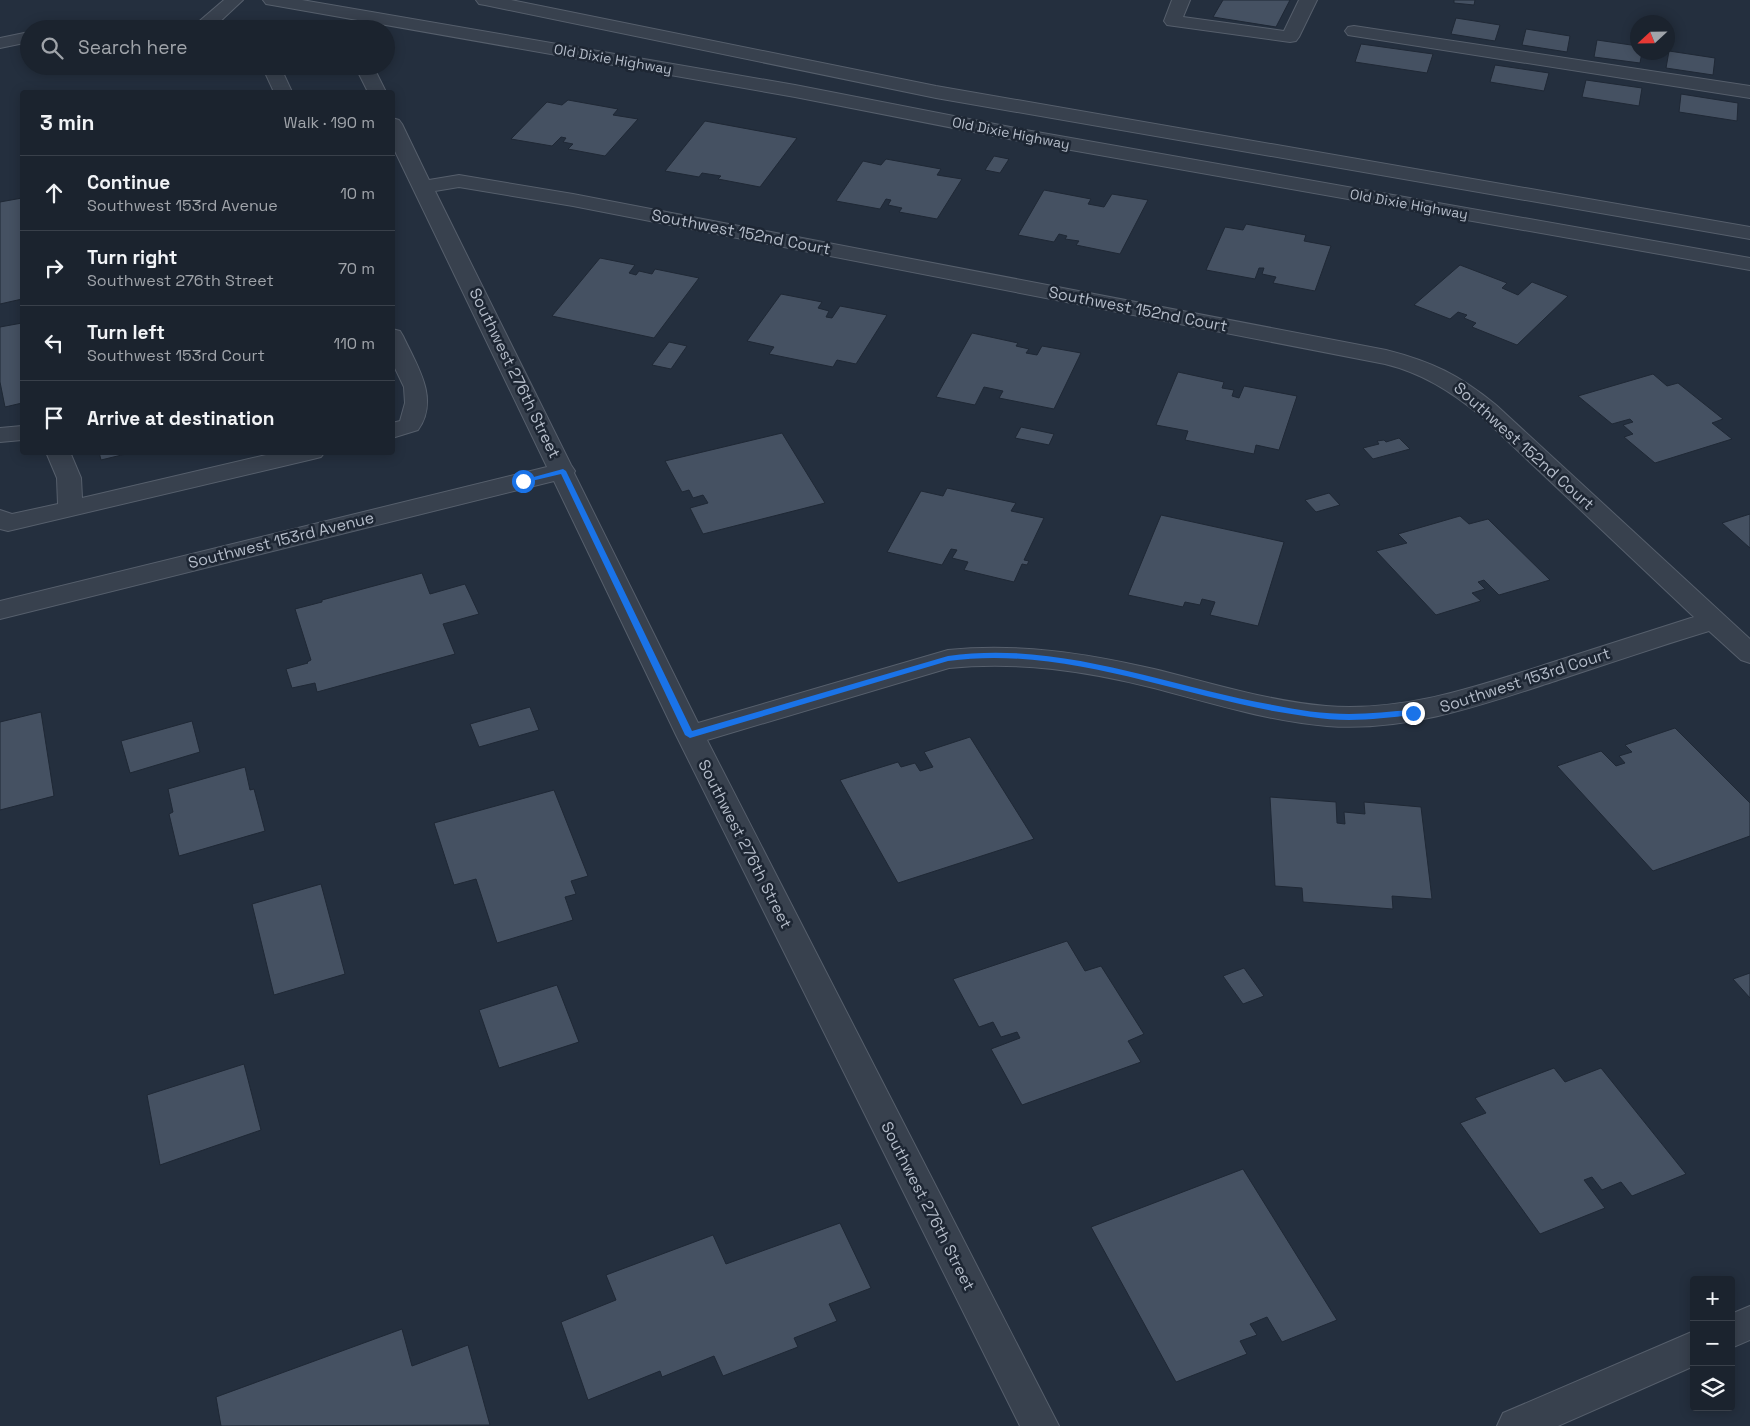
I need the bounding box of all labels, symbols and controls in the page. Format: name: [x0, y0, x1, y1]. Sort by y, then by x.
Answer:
north arrow: [1630, 15, 1675, 60]
search box: [20, 20, 395, 75]
icon: search: [38, 34, 66, 62]
text: Search here: [78, 35, 188, 60]
street label: Old Dixie Highway: [553, 40, 673, 78]
text: 3 min: [40, 109, 95, 136]
text: Walk · 190 m: [284, 112, 375, 133]
street label: Old Dixie Highway: [951, 113, 1071, 153]
text: Continue: [87, 170, 170, 195]
icon: ahead: [40, 179, 68, 207]
text: 10 m: [340, 183, 375, 204]
street label: Old Dixie Highway: [1349, 185, 1469, 223]
text: Southwest 153rd Avenue: [87, 195, 278, 216]
street label: Southwest 152nd Court: [650, 204, 832, 260]
text: Turn right: [87, 245, 177, 270]
icon: right: [40, 254, 68, 282]
text: 70 m: [338, 258, 375, 279]
text: Southwest 276th Street: [87, 270, 274, 291]
street label: Southwest 152nd Court: [1047, 281, 1229, 337]
street label: Southwest 276th Street: [465, 284, 565, 462]
text: Turn left: [87, 320, 165, 345]
icon: left: [40, 329, 68, 357]
text: 110 m: [333, 333, 375, 354]
text: Southwest 153rd Court: [87, 345, 265, 366]
street label: Southwest 152nd Court: [1449, 377, 1599, 515]
icon: arrive: [40, 404, 68, 432]
text: Arrive at destination: [87, 406, 275, 431]
route start: [512, 470, 535, 493]
street label: Southwest 153rd Avenue: [186, 507, 376, 573]
street label: Southwest 153rd Court: [1437, 643, 1613, 717]
route end: [1402, 702, 1425, 725]
street label: Southwest 276th Street: [693, 756, 797, 932]
street label: Southwest 276th Street: [876, 1118, 980, 1294]
map controls: [1690, 1276, 1735, 1411]
button: +: [1690, 1276, 1735, 1321]
button: −: [1690, 1321, 1735, 1366]
button: layers: [1690, 1366, 1735, 1411]

